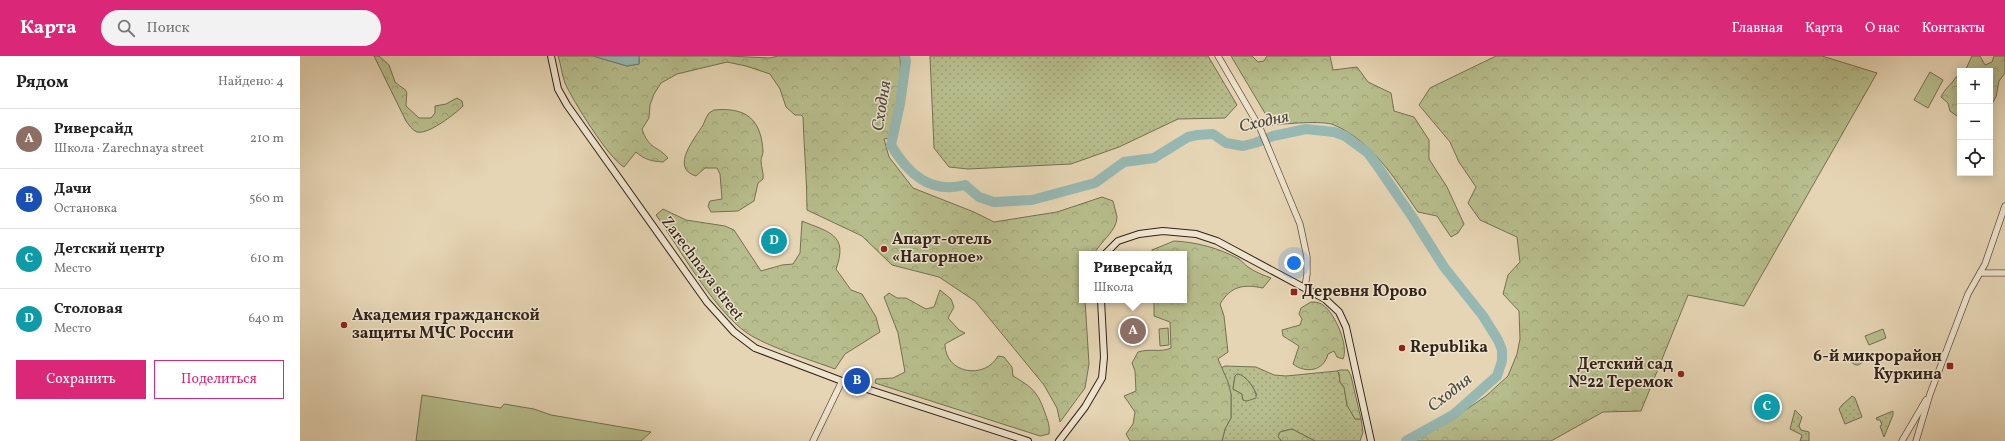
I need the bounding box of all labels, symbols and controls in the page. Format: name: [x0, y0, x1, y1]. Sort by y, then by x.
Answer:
search box: [101, 10, 381, 46]
text: Карта: [20, 15, 77, 41]
icon: search: [115, 17, 137, 39]
text: Поиск: [147, 18, 190, 39]
text: Главная: [1732, 19, 1783, 38]
text: Карта: [1805, 19, 1843, 38]
text: О нас: [1865, 19, 1900, 38]
text: Контакты: [1922, 19, 1985, 38]
map controls: [1957, 68, 1993, 176]
button: +: [1957, 68, 1993, 104]
text: Рядом: [16, 71, 69, 94]
text: Найдено: 4: [218, 73, 284, 91]
water label: Сходня: [867, 79, 897, 133]
button: −: [1957, 104, 1993, 140]
water label: Сходня: [1237, 105, 1291, 139]
text: Риверсайд: [54, 119, 133, 140]
text: A: [24, 130, 34, 148]
text: 210 m: [250, 130, 284, 148]
text: Школа · Zarechnaya street: [54, 140, 204, 158]
button: locate: [1957, 140, 1993, 176]
text: Дачи: [54, 179, 92, 200]
text: B: [25, 190, 33, 208]
text: 560 m: [249, 190, 284, 208]
text: Остановка: [54, 200, 117, 218]
street label: Zarechnaya street: [655, 212, 749, 326]
pin: D: [761, 226, 787, 256]
place label: Апарт-отель «Нагорное»: [892, 229, 992, 269]
text: Детский центр: [54, 239, 165, 260]
marker: Апарт-отель «Нагорное»: [879, 244, 889, 254]
text: C: [25, 250, 33, 268]
text: 610 m: [250, 250, 284, 268]
popup: [1079, 251, 1187, 303]
your location: [1284, 253, 1304, 273]
text: Риверсайд: [1093, 258, 1173, 279]
text: Место: [54, 260, 91, 278]
text: Школа: [1093, 279, 1134, 297]
place label: Деревня Юрово: [1302, 281, 1427, 303]
marker: Деревня Юрово: [1289, 287, 1299, 297]
text: Столовая: [54, 299, 123, 320]
place label: Академия гражданской защиты МЧС России: [352, 305, 540, 345]
text: D: [24, 310, 34, 328]
text: 640 m: [248, 310, 284, 328]
pin: A: [1120, 316, 1146, 346]
text: Место: [54, 320, 91, 338]
marker: Академия гражданской защиты МЧС России: [339, 320, 349, 330]
place label: Republika: [1410, 337, 1488, 359]
marker: Republika: [1397, 343, 1407, 353]
place label: 6-й микрорайон Куркина: [1813, 346, 1942, 386]
place label: Детский сад №22 Теремок: [1568, 354, 1673, 394]
button: Сохранить: [16, 360, 146, 399]
button: Поделиться: [154, 360, 284, 399]
marker: 6-й микрорайон Куркина: [1945, 361, 1955, 371]
pin: B: [844, 366, 870, 396]
water label: Сходня: [1423, 368, 1477, 418]
marker: Детский сад №22 Теремок: [1676, 369, 1686, 379]
pin: C: [1754, 392, 1780, 422]

